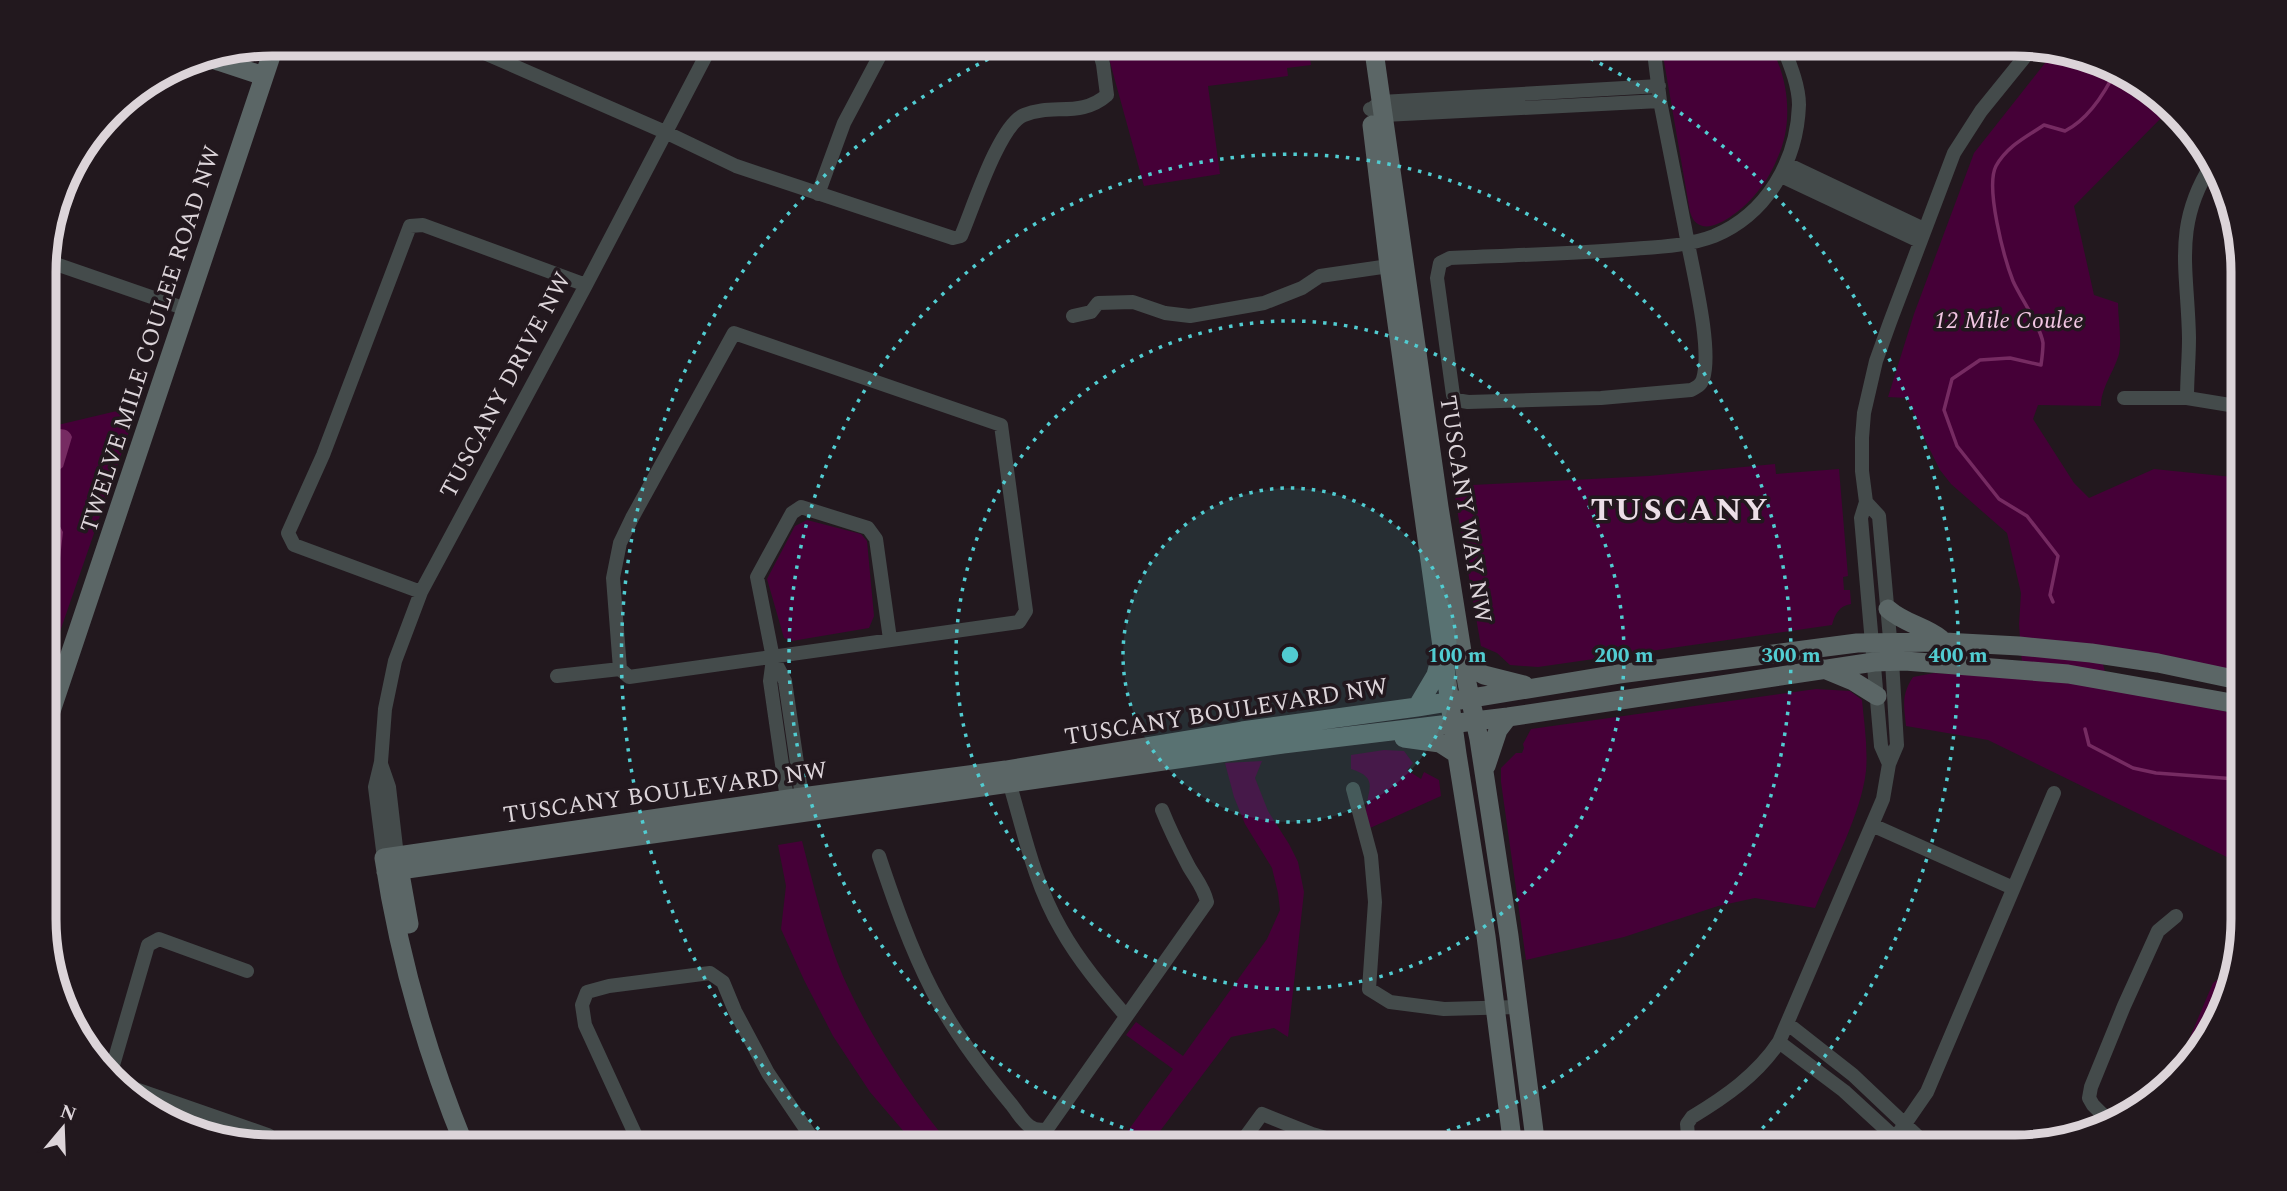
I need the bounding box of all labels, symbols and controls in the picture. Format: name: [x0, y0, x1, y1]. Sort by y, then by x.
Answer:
street label: TWELVE MILE COULEE ROAD NW: [71, 141, 231, 538]
street label: TUSCANY DRIVE NW: [431, 266, 581, 505]
park label: 12 Mile Coulee: [1934, 303, 2084, 339]
street label: TUSCANY WAY NW: [1429, 393, 1501, 626]
district label: TUSCANY: [1590, 486, 1770, 535]
text: 100 m: [1427, 640, 1487, 672]
text: 200 m: [1594, 640, 1654, 672]
text: 300 m: [1761, 640, 1821, 672]
text: 400 m: [1928, 640, 1988, 672]
centre of rings: [1278, 643, 1302, 667]
street label: TUSCANY BOULEVARD NW: [1062, 669, 1391, 755]
street label: TUSCANY BOULEVARD NW: [501, 752, 830, 834]
north arrow: [28, 1093, 98, 1163]
text: N: [56, 1097, 80, 1130]

